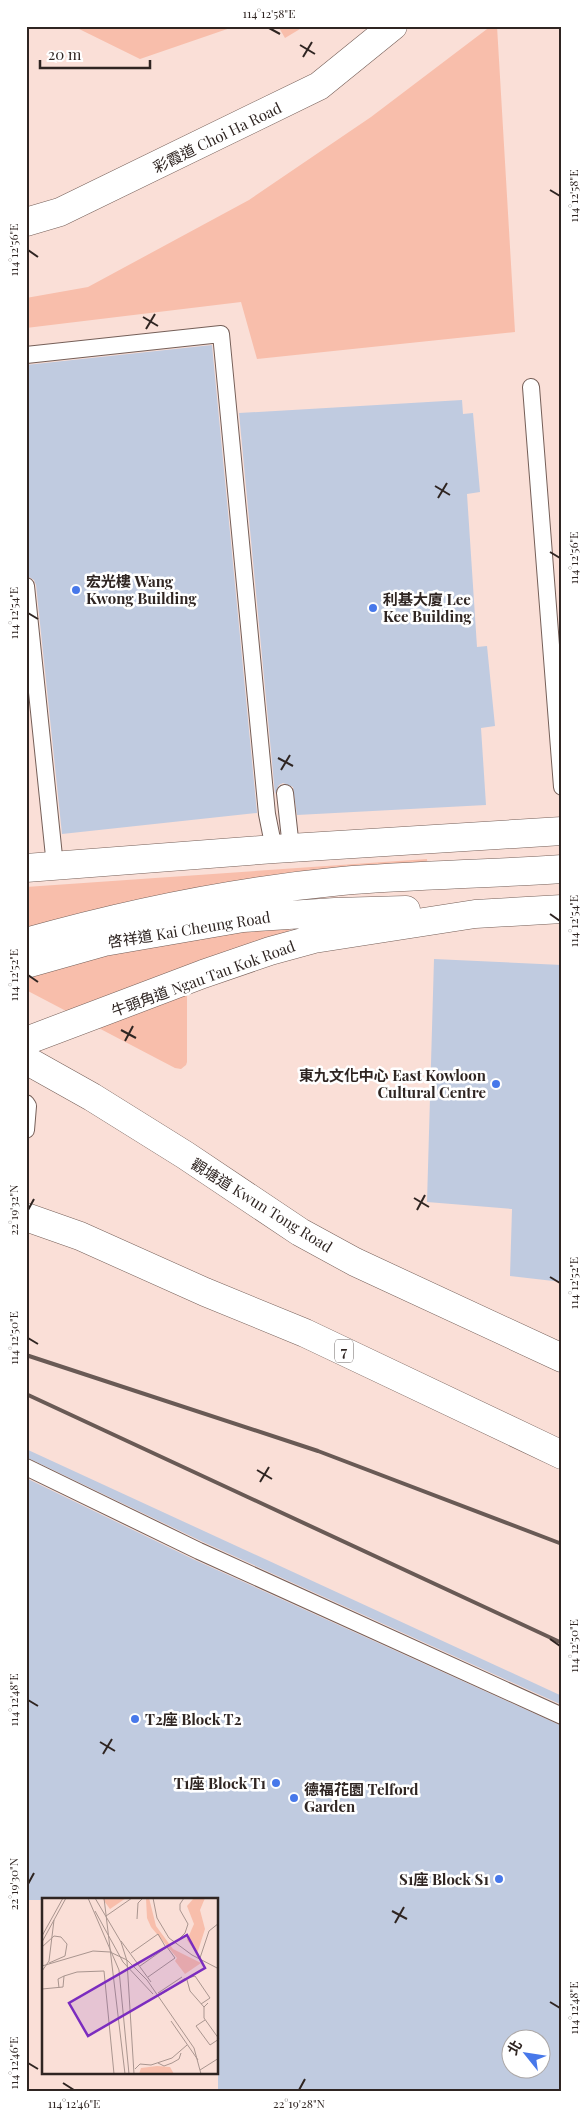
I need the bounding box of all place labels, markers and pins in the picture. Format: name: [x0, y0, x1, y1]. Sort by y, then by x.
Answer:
place label: 宏光樓 Wang Kwong Building: [86, 571, 197, 608]
marker: 宏光樓 Wang Kwong Building: [70, 584, 82, 596]
place label: 利基大廈 Lee Kee Building: [383, 589, 472, 626]
marker: 利基大廈 Lee Kee Building: [367, 602, 379, 614]
place label: 東九文化中心 East Kowloon Cultural Centre: [299, 1065, 487, 1102]
marker: 東九文化中心 East Kowloon Cultural Centre: [490, 1078, 502, 1090]
place label: T2座 Block T2: [145, 1709, 242, 1729]
marker: T2座 Block T2: [129, 1713, 141, 1725]
place label: T1座 Block T1: [174, 1773, 266, 1793]
marker: T1座 Block T1: [270, 1777, 282, 1789]
place label: 德福花園 Telford Garden: [304, 1779, 418, 1816]
marker: 德福花園 Telford Garden: [288, 1792, 300, 1804]
place label: S1座 Block S1: [399, 1869, 489, 1889]
marker: S1座 Block S1: [493, 1873, 505, 1885]

